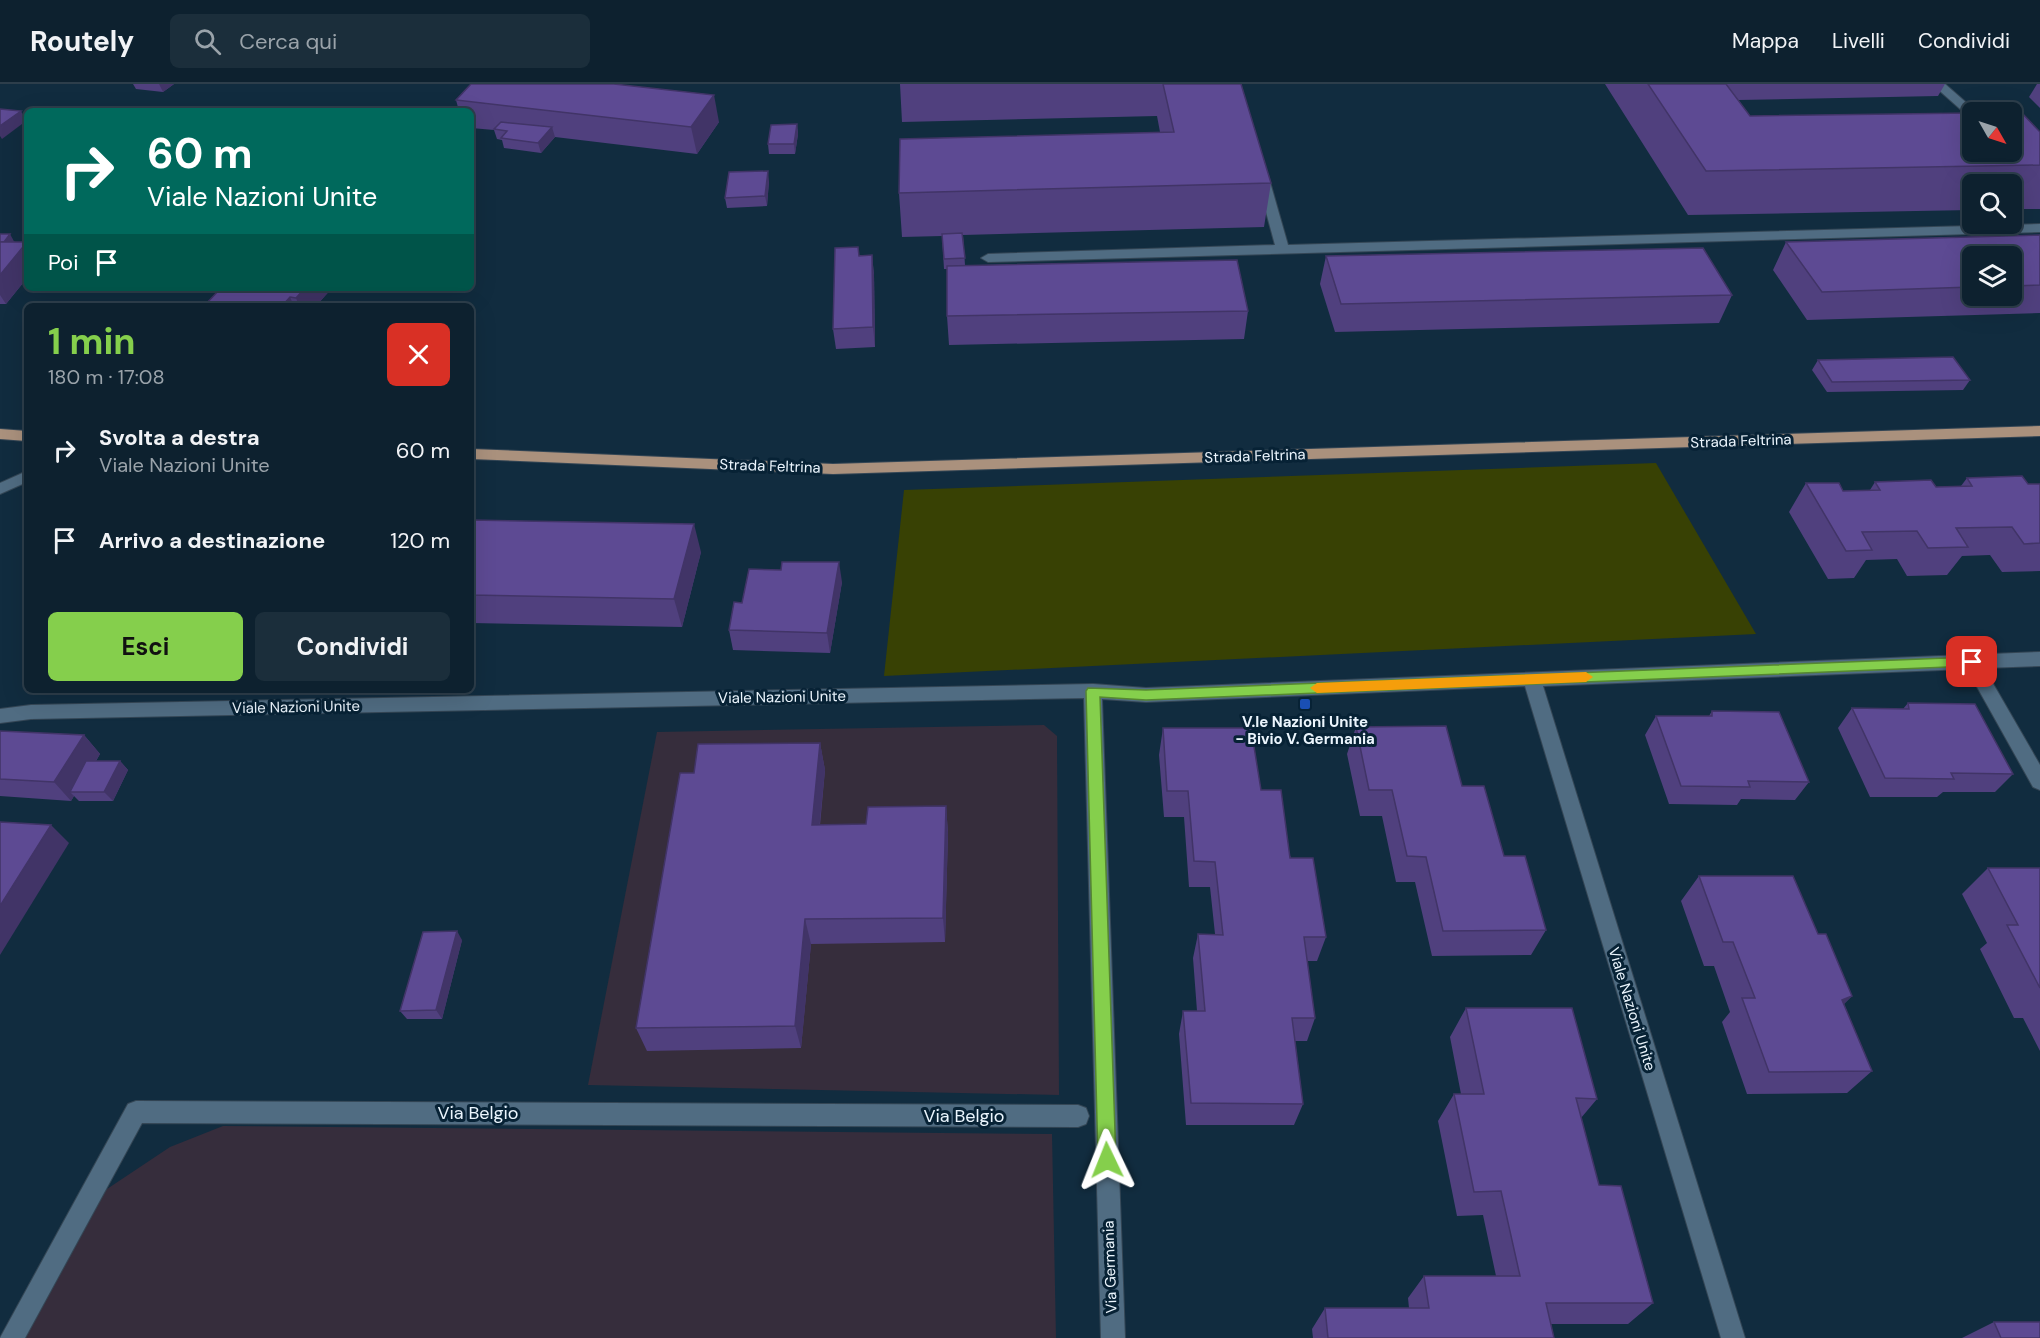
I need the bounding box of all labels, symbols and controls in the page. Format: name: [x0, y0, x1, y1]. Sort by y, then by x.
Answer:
search box: [170, 14, 590, 68]
text: Routely: [30, 23, 134, 60]
icon: search: [191, 25, 224, 58]
text: Cerca qui: [239, 27, 337, 56]
text: Mappa: [1732, 27, 1799, 55]
text: Livelli: [1832, 27, 1885, 55]
text: Condividi: [1918, 27, 2010, 55]
north arrow: [1962, 102, 2022, 162]
map controls: [1962, 102, 2022, 306]
text: 60 m: [147, 126, 253, 181]
icon: right: [48, 132, 126, 210]
button: search: [1962, 174, 2022, 234]
text: Viale Nazioni Unite: [147, 179, 377, 214]
icon: arrive: [90, 246, 123, 279]
button: layers: [1962, 246, 2022, 306]
text: Poi: [48, 248, 78, 277]
text: 1 min: [48, 318, 136, 365]
button: close: [387, 323, 450, 386]
text: 180 m · 17:08: [48, 364, 165, 390]
text: Svolta a destra: [99, 423, 260, 452]
street label: Strada Feltrina: [1690, 429, 1792, 453]
icon: right: [48, 434, 81, 467]
text: 60 m: [396, 436, 450, 465]
street label: Strada Feltrina: [1204, 444, 1306, 468]
text: Viale Nazioni Unite: [99, 452, 270, 478]
street label: Strada Feltrina: [719, 454, 821, 478]
icon: arrive: [48, 524, 81, 557]
text: Arrivo a destinazione: [99, 526, 325, 555]
text: 120 m: [390, 526, 450, 555]
button: Esci: [48, 612, 243, 681]
button: Condividi: [255, 612, 450, 681]
pin: [1946, 636, 1997, 687]
icon: arrive: [1955, 645, 1988, 678]
street label: Viale Nazioni Unite: [718, 686, 846, 708]
street label: Viale Nazioni Unite: [232, 696, 360, 718]
marker: V.le Nazioni Unite - Bivio V. Germania: [1298, 697, 1312, 711]
place label: V.le Nazioni Unite - Bivio V. Germania: [1235, 712, 1375, 749]
street label: Viale Nazioni Unite: [1604, 945, 1660, 1073]
street label: Via Belgio: [437, 1101, 519, 1125]
street label: Via Belgio: [923, 1104, 1005, 1128]
position arrow: [1075, 1128, 1139, 1192]
street label: Via Germania: [1098, 1220, 1122, 1314]

